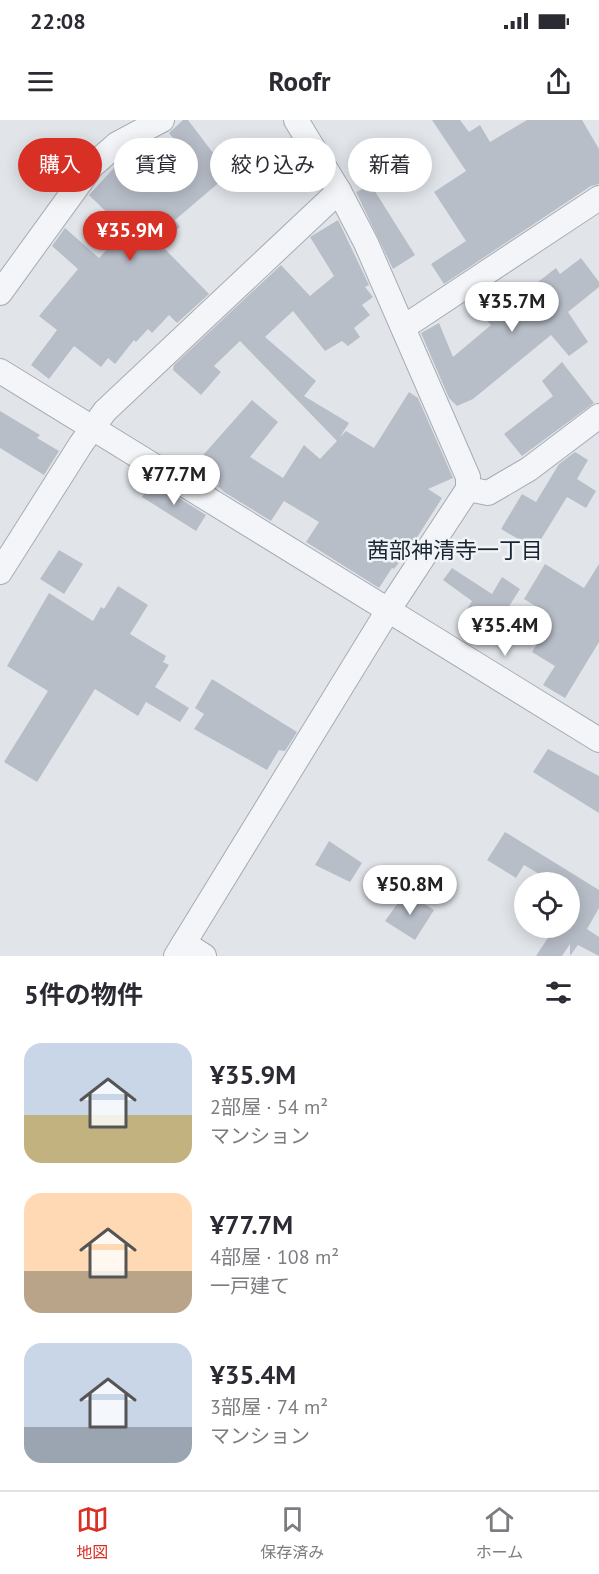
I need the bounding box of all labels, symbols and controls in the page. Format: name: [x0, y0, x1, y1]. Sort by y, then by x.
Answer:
text: 22:08: [30, 7, 86, 35]
text: Roofr: [269, 64, 330, 98]
icon: menu: [24, 65, 57, 98]
icon: share: [542, 65, 575, 98]
chip: 購入: [18, 138, 102, 192]
chip: 賃貸: [114, 138, 198, 192]
chip: 絞り込み: [210, 138, 336, 192]
chip: 新着: [348, 138, 432, 192]
pin: ¥35.9M: [81, 211, 179, 262]
text: ¥35.9M: [97, 217, 163, 243]
pin: ¥35.7M: [463, 282, 561, 333]
text: ¥35.7M: [479, 288, 545, 314]
pin: ¥77.7M: [125, 455, 223, 506]
text: ¥77.7M: [142, 461, 206, 487]
district label: 茜部神清寺一丁目: [367, 536, 543, 564]
pin: ¥35.4M: [456, 606, 554, 657]
text: ¥35.4M: [472, 612, 538, 638]
pin: ¥50.8M: [361, 865, 459, 916]
text: ¥50.8M: [377, 871, 443, 897]
map controls: [514, 872, 580, 938]
button: locate: [514, 872, 580, 938]
icon: filters: [542, 976, 575, 1009]
text: 5件の物件: [24, 978, 143, 1011]
text: ¥35.9M: [210, 1058, 296, 1091]
icon: home: [72, 1067, 144, 1139]
text: 2部屋 · 54 m²: [210, 1094, 328, 1120]
text: マンション: [210, 1123, 310, 1149]
text: ¥77.7M: [210, 1208, 293, 1241]
icon: home: [72, 1217, 144, 1289]
text: 4部屋 · 108 m²: [210, 1244, 339, 1270]
text: 一戸建て: [210, 1273, 290, 1299]
text: ¥35.4M: [210, 1358, 296, 1391]
icon: home: [72, 1367, 144, 1439]
text: 3部屋 · 74 m²: [210, 1394, 328, 1420]
text: マンション: [210, 1423, 310, 1449]
tab: 地図: [76, 1503, 109, 1563]
tab: 保存済み: [260, 1503, 324, 1563]
tab: ホーム: [476, 1503, 523, 1563]

